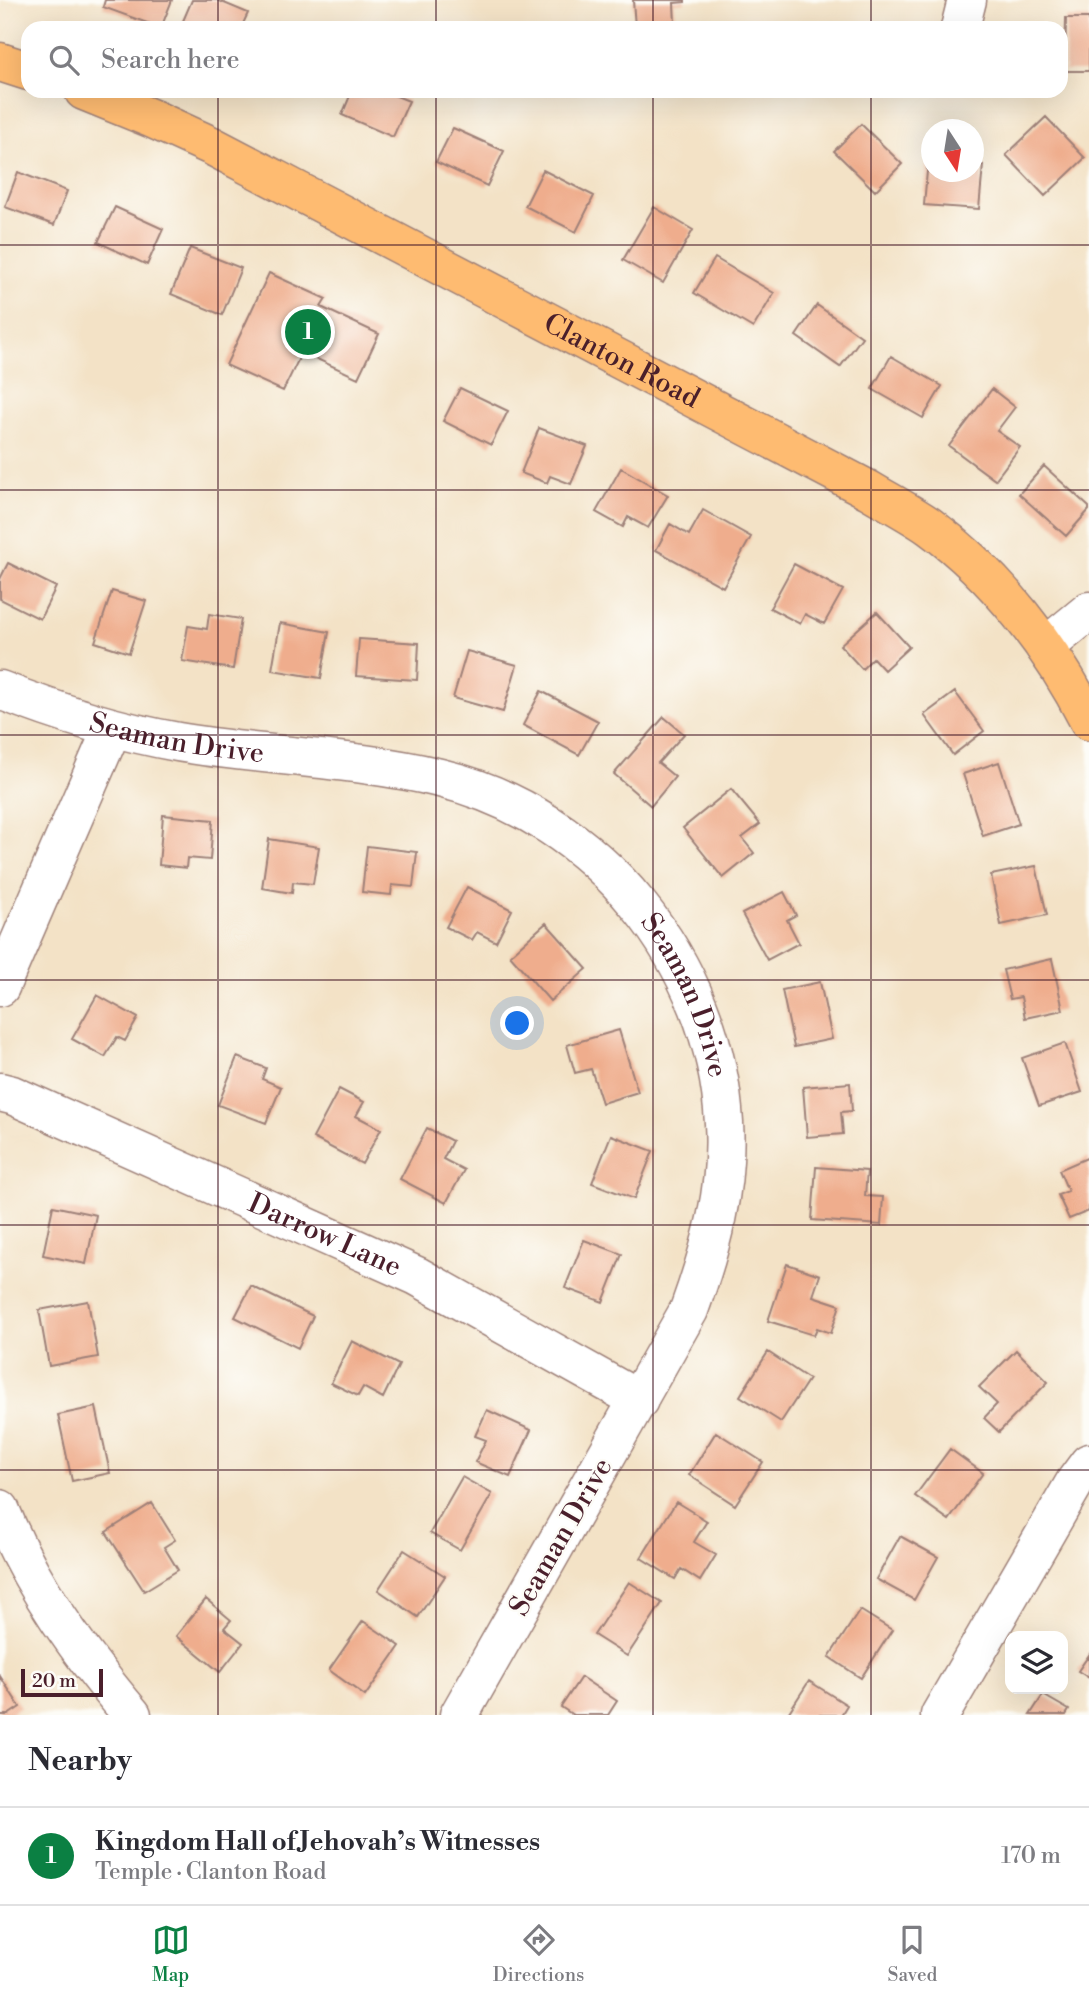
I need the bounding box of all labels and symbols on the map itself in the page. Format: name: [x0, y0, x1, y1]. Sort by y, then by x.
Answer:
north arrow: [921, 119, 984, 182]
street label: Clanton Road: [538, 305, 706, 416]
pin: 1: [285, 306, 331, 358]
street label: Seaman Drive: [85, 705, 266, 771]
street label: Seaman Drive: [633, 906, 736, 1080]
your location: [500, 1006, 534, 1040]
street label: Darrow Lane: [243, 1185, 407, 1284]
street label: Seaman Drive: [502, 1452, 620, 1622]
scale bar: [21, 1666, 103, 1698]

